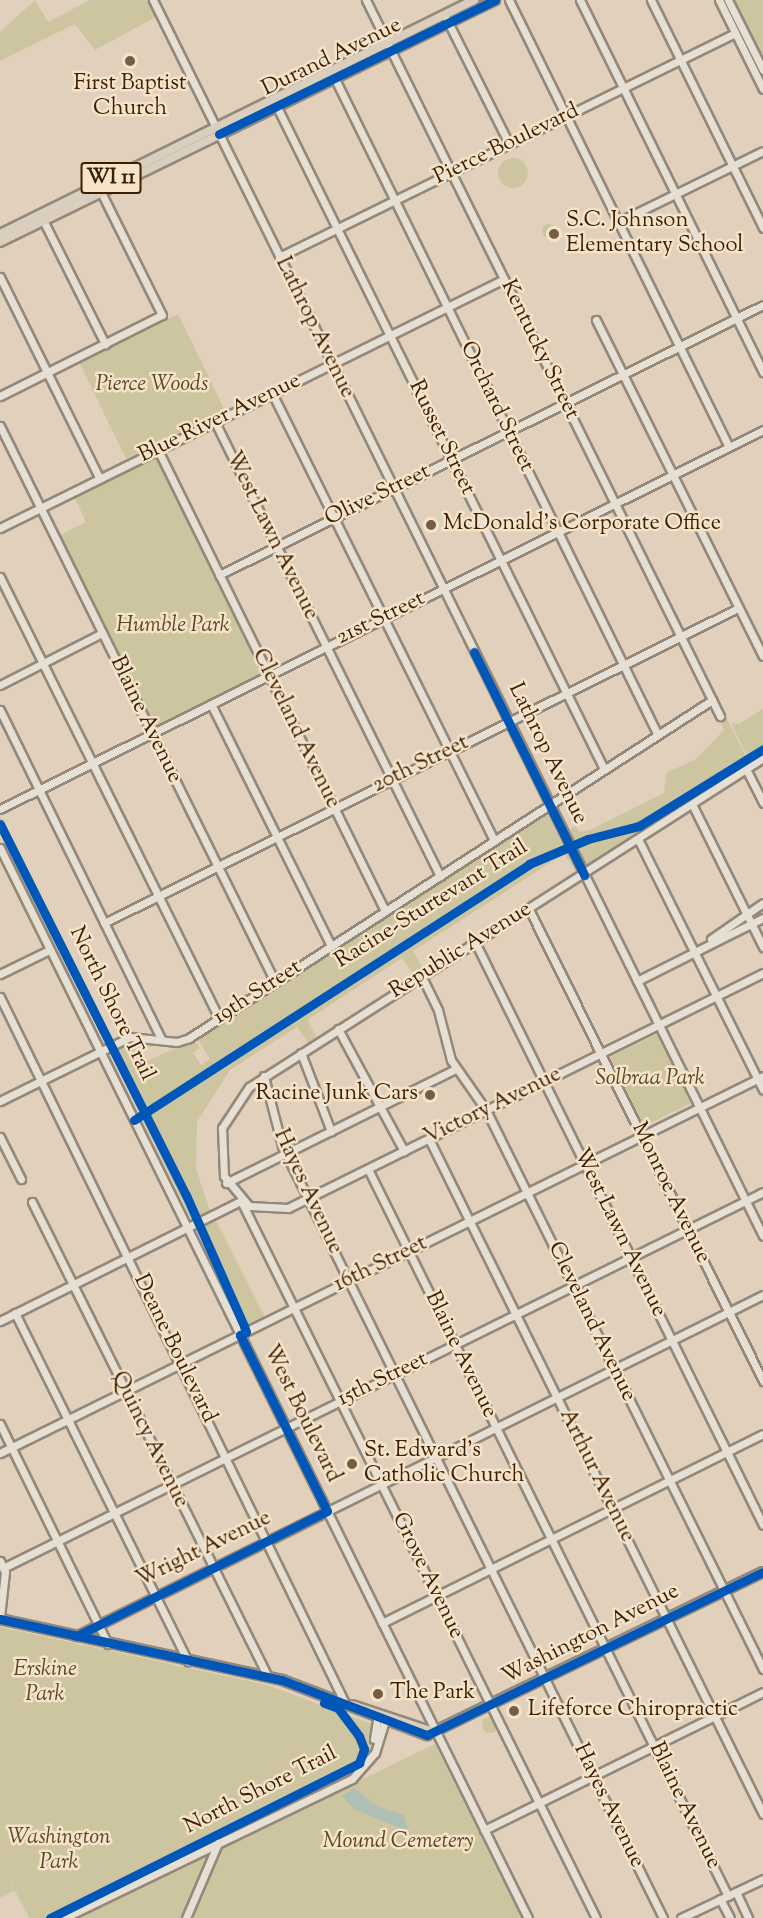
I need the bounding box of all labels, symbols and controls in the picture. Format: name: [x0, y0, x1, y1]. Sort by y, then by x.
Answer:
street label: Durand Avenue: [258, 13, 406, 103]
marker: First Baptist Church: [123, 54, 137, 68]
place label: First Baptist Church: [74, 71, 186, 122]
street label: Pierce Boulevard: [430, 98, 584, 192]
road number: WI 11: [80, 160, 142, 196]
place label: S.C. Johnson Elementary School: [566, 208, 743, 260]
marker: S.C. Johnson Elementary School: [547, 227, 561, 241]
street label: Lathrop Avenue: [268, 253, 360, 403]
street label: Kentucky Street: [494, 276, 584, 424]
street label: Orchard Street: [453, 338, 539, 476]
street label: Blue River Avenue: [135, 368, 305, 470]
park label: Pierce Woods: [96, 373, 208, 399]
street label: Russet Street: [402, 376, 480, 500]
street label: West Lawn Avenue: [219, 447, 323, 625]
street label: Olive Street: [321, 459, 435, 533]
place label: McDonald's Corporate Office: [443, 512, 721, 538]
marker: McDonald's Corporate Office: [424, 518, 438, 532]
street label: 21st Street: [332, 586, 430, 652]
park label: Humble Park: [116, 614, 230, 640]
street label: Cleveland Avenue: [245, 645, 345, 813]
street label: Blaine Avenue: [103, 652, 187, 788]
street label: Lathrop Avenue: [501, 679, 593, 829]
street label: 20th Street: [369, 730, 473, 800]
street label: Racine-Sturtevant Trail: [331, 835, 533, 975]
street label: Republic Avenue: [385, 897, 537, 1005]
street label: North Shore Trail: [62, 923, 160, 1085]
street label: 19th Street: [209, 955, 307, 1031]
street label: Victory Avenue: [420, 1062, 566, 1152]
park label: Solbraa Park: [595, 1067, 705, 1093]
place label: Racine Junk Cars: [256, 1082, 418, 1108]
marker: Racine Junk Cars: [423, 1088, 437, 1102]
street label: Monroe Avenue: [625, 1118, 715, 1268]
street label: Hayes Avenue: [267, 1125, 347, 1259]
street label: West Lawn Avenue: [567, 1144, 671, 1322]
street label: 16th Street: [330, 1231, 432, 1299]
street label: Cleveland Avenue: [541, 1238, 641, 1406]
street label: Deane Boulevard: [127, 1270, 221, 1428]
street label: Blaine Avenue: [418, 1287, 502, 1423]
street label: West Boulevard: [256, 1341, 346, 1487]
street label: 15th Street: [334, 1347, 432, 1413]
street label: Quincy Avenue: [105, 1367, 193, 1513]
street label: Arthur Avenue: [552, 1405, 640, 1547]
place label: St. Edward's Catholic Church: [364, 1438, 525, 1490]
marker: St. Edward's Catholic Church: [345, 1457, 359, 1471]
street label: Wright Avenue: [132, 1506, 276, 1594]
street label: Grove Avenue: [385, 1509, 469, 1643]
street label: Washington Avenue: [498, 1579, 684, 1691]
park label: Erskine Park: [13, 1657, 77, 1708]
place label: The Park: [390, 1681, 475, 1707]
marker: The Park: [371, 1687, 385, 1701]
place label: Lifeforce Chiropractic: [528, 1698, 738, 1724]
marker: Lifeforce Chiropractic: [505, 1702, 523, 1720]
street label: Blaine Avenue: [642, 1738, 726, 1874]
street label: Hayes Avenue: [567, 1740, 649, 1872]
street label: North Shore Trail: [180, 1741, 342, 1841]
park label: Washington Park: [8, 1825, 110, 1876]
park label: Mound Cemetery: [323, 1830, 473, 1856]

